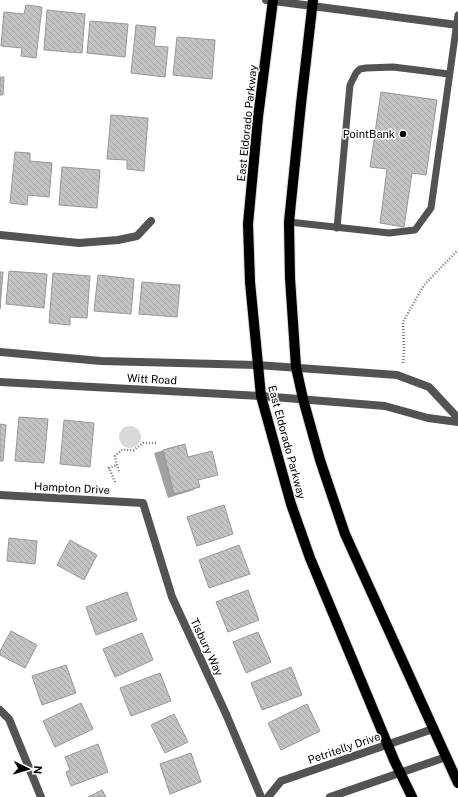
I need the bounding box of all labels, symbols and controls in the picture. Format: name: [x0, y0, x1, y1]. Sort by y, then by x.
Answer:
street label: East Eldorado Parkway: [235, 64, 259, 182]
place label: PointBank: [343, 128, 395, 140]
marker: PointBank: [398, 129, 408, 139]
street label: Witt Road: [127, 372, 177, 386]
street label: East Eldorado Parkway: [266, 384, 308, 500]
street label: Hampton Drive: [34, 480, 110, 496]
street label: Tisbury Way: [188, 616, 226, 678]
street label: Petritelly Drive: [306, 730, 382, 766]
north arrow: [8, 749, 48, 789]
text: N: [32, 765, 44, 775]

